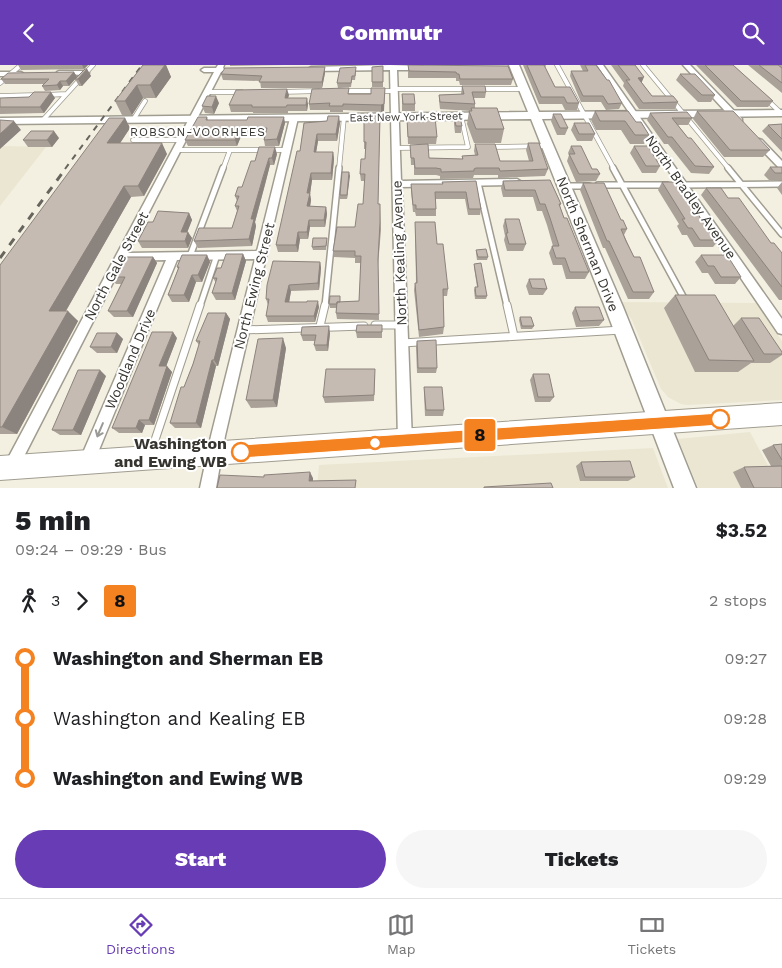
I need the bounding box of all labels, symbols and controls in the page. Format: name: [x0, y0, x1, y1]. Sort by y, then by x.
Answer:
icon: back: [15, 19, 43, 47]
icon: search: [739, 19, 767, 47]
text: Commutr: [340, 20, 442, 45]
street label: East New York Street: [349, 110, 463, 124]
district label: ROBSON-VOORHEES: [130, 125, 266, 139]
street label: North Bradley Avenue: [642, 132, 740, 262]
street label: North Sherman Drive: [554, 174, 622, 314]
street label: North Kealing Avenue: [388, 180, 410, 326]
street label: North Gale Street: [81, 209, 151, 323]
street label: North Ewing Street: [230, 221, 278, 351]
street label: Woodland Drive: [102, 306, 158, 412]
unlabelled marker: [710, 409, 730, 429]
line badge: 8: [464, 419, 496, 451]
one-way arrow: [95, 422, 105, 437]
text: 8: [474, 424, 486, 445]
place label: Washington and Ewing WB: [114, 434, 227, 471]
unlabelled marker: [368, 436, 382, 450]
marker: Washington and Ewing WB: [231, 442, 251, 462]
text: 5 min: [15, 504, 91, 537]
text: $3.52: [716, 519, 767, 542]
text: 09:24 – 09:29 · Bus: [15, 540, 167, 559]
icon: walk: [15, 587, 43, 615]
icon: forward: [68, 587, 96, 615]
text: 8: [114, 590, 126, 611]
text: 3: [51, 591, 60, 610]
text: 2 stops: [709, 591, 767, 610]
text: Washington and Sherman EB: [53, 647, 323, 670]
text: 09:27: [724, 649, 767, 668]
text: Washington and Kealing EB: [53, 707, 306, 730]
text: 09:28: [723, 709, 767, 728]
text: Washington and Ewing WB: [53, 767, 303, 790]
text: 09:29: [723, 769, 767, 788]
button: Start: [15, 830, 386, 888]
button: Tickets: [396, 830, 767, 888]
tab: Directions: [106, 911, 175, 957]
tab: Map: [387, 911, 416, 957]
tab: Tickets: [627, 911, 676, 957]

